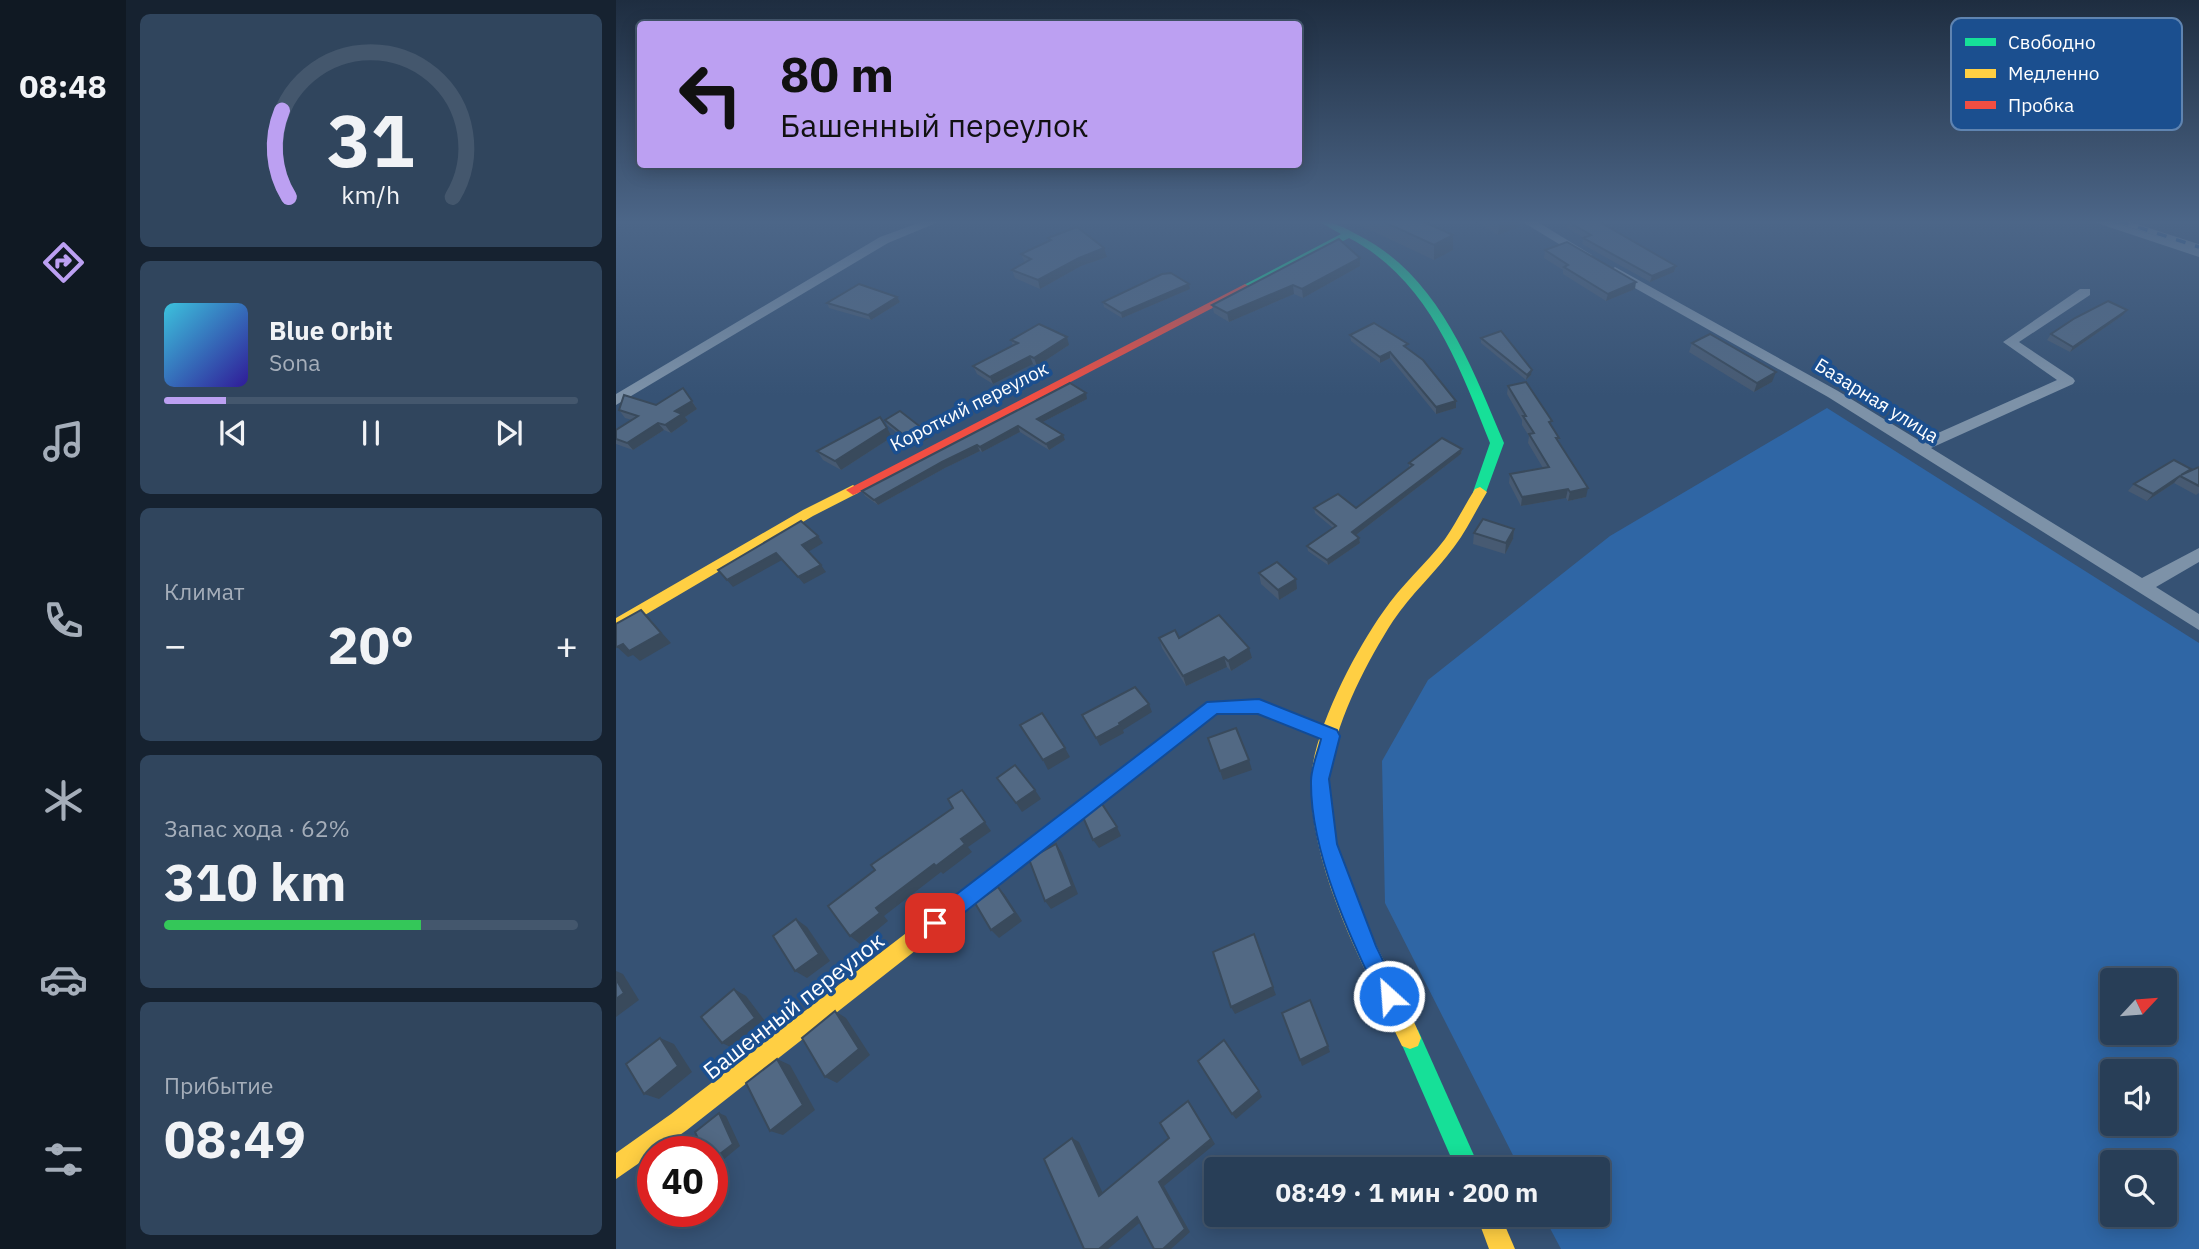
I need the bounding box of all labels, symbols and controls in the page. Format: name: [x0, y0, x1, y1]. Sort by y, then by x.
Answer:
legend: [1951, 18, 2182, 130]
text: Свободно: [2008, 30, 2096, 54]
text: 80 m: [780, 42, 894, 105]
icon: left: [665, 49, 756, 140]
text: Медленно: [2008, 61, 2099, 85]
text: 08:48: [19, 65, 107, 107]
text: 31: [327, 92, 415, 187]
text: Пробка: [2008, 93, 2074, 117]
text: Башенный переулок: [780, 104, 1089, 146]
text: km/h: [342, 177, 400, 210]
icon: directions: [39, 238, 88, 287]
text: Blue Orbit: [269, 313, 393, 347]
text: Sona: [269, 347, 321, 377]
street label: Базарная улица: [1811, 352, 1943, 448]
street label: Короткий переулок: [886, 356, 1052, 456]
icon: previous: [214, 414, 252, 452]
icon: pause: [352, 414, 390, 452]
icon: next: [490, 414, 528, 452]
icon: music: [39, 417, 88, 466]
text: Климат: [164, 576, 245, 606]
icon: phone: [39, 596, 88, 645]
text: 20°: [328, 611, 414, 678]
text: −: [164, 620, 187, 669]
text: +: [555, 620, 578, 669]
icon: climate: [39, 776, 88, 825]
text: Запас хода · 62%: [164, 813, 350, 843]
text: 310 km: [164, 848, 346, 915]
pin: [905, 893, 965, 953]
icon: arrive: [916, 904, 954, 942]
street label: Башенный переулок: [696, 925, 890, 1085]
icon: car: [39, 955, 88, 1004]
position arrow: [1352, 959, 1426, 1033]
north arrow: [2100, 968, 2177, 1045]
map controls: [2100, 968, 2177, 1227]
button: sound: [2100, 1059, 2177, 1136]
text: Прибытие: [164, 1070, 273, 1100]
text: 08:49: [164, 1105, 306, 1172]
icon: filters: [39, 1135, 88, 1184]
speed limit sign: 40: [637, 1136, 728, 1227]
button: search: [2100, 1150, 2177, 1227]
text: 08:49 · 1 мин · 200 m: [1276, 1175, 1538, 1209]

